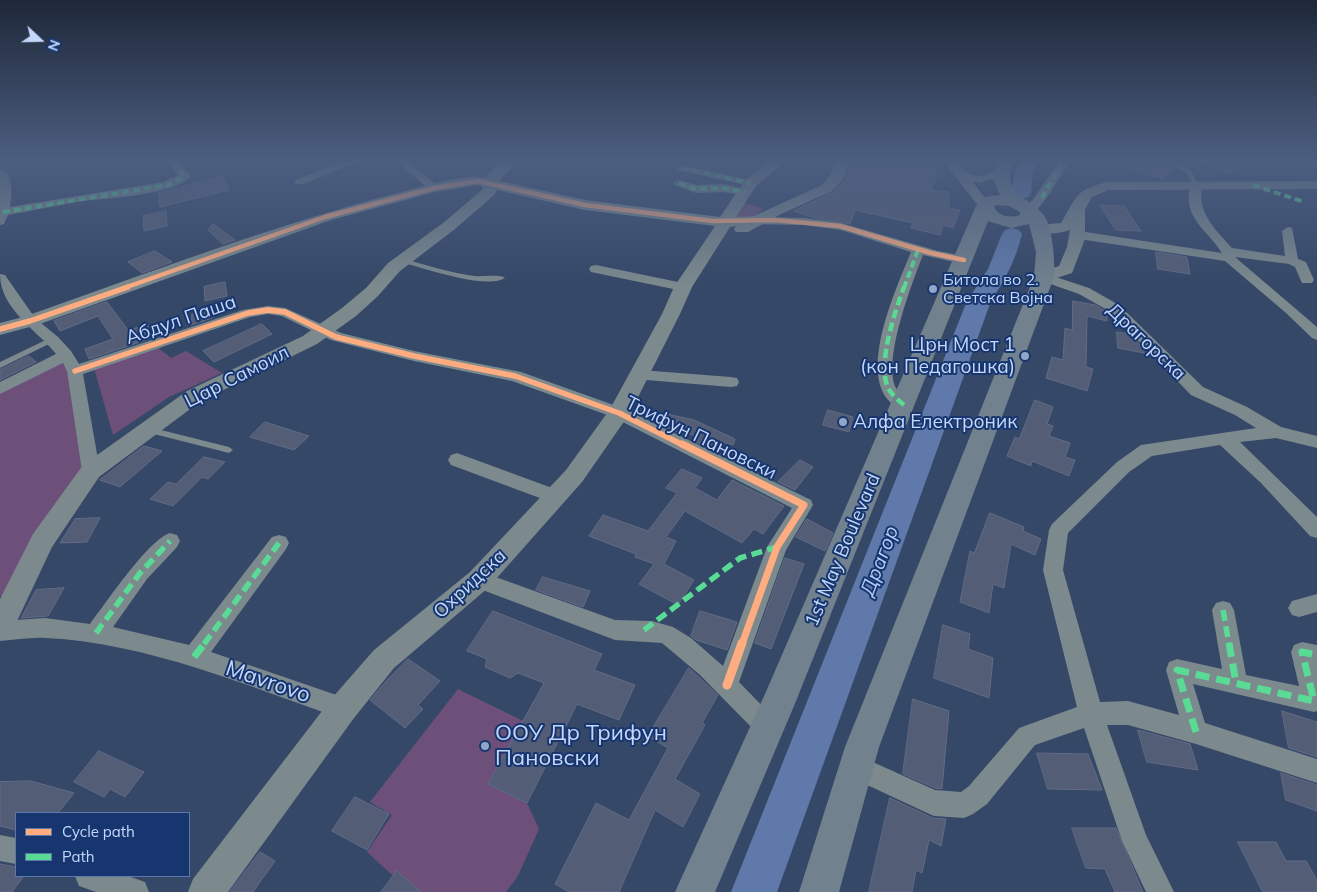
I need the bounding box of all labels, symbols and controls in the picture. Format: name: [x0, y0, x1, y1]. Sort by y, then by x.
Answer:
north arrow: [15, 15, 65, 65]
text: N: [44, 37, 64, 54]
place label: Битола во 2. Светска Војна: [943, 270, 1053, 308]
marker: Битола во 2. Светска Војна: [927, 283, 939, 295]
street label: Абдул Паша: [123, 290, 239, 350]
street label: Драгорска: [1102, 299, 1190, 385]
place label: Црн Мост 1 (кон Педагошка): [860, 334, 1015, 378]
street label: Цар Самоил: [181, 341, 293, 413]
marker: Црн Мост 1 (кон Педагошка): [1019, 350, 1031, 362]
street label: Трифун Пановски: [622, 392, 780, 484]
place label: Алфа Електроник: [853, 411, 1017, 433]
marker: Алфа Електроник: [837, 416, 849, 428]
street label: 1st May Boulevard: [800, 470, 886, 630]
water label: Драгор: [856, 523, 904, 599]
street label: Охридска: [429, 545, 511, 623]
street label: Mavrovo: [222, 655, 314, 709]
place label: ООУ Др Трифун Пановски: [495, 720, 667, 771]
marker: ООУ Др Трифун Пановски: [479, 740, 491, 752]
legend: [15, 812, 190, 877]
text: Cycle path: [62, 822, 135, 841]
text: Path: [62, 847, 94, 866]

